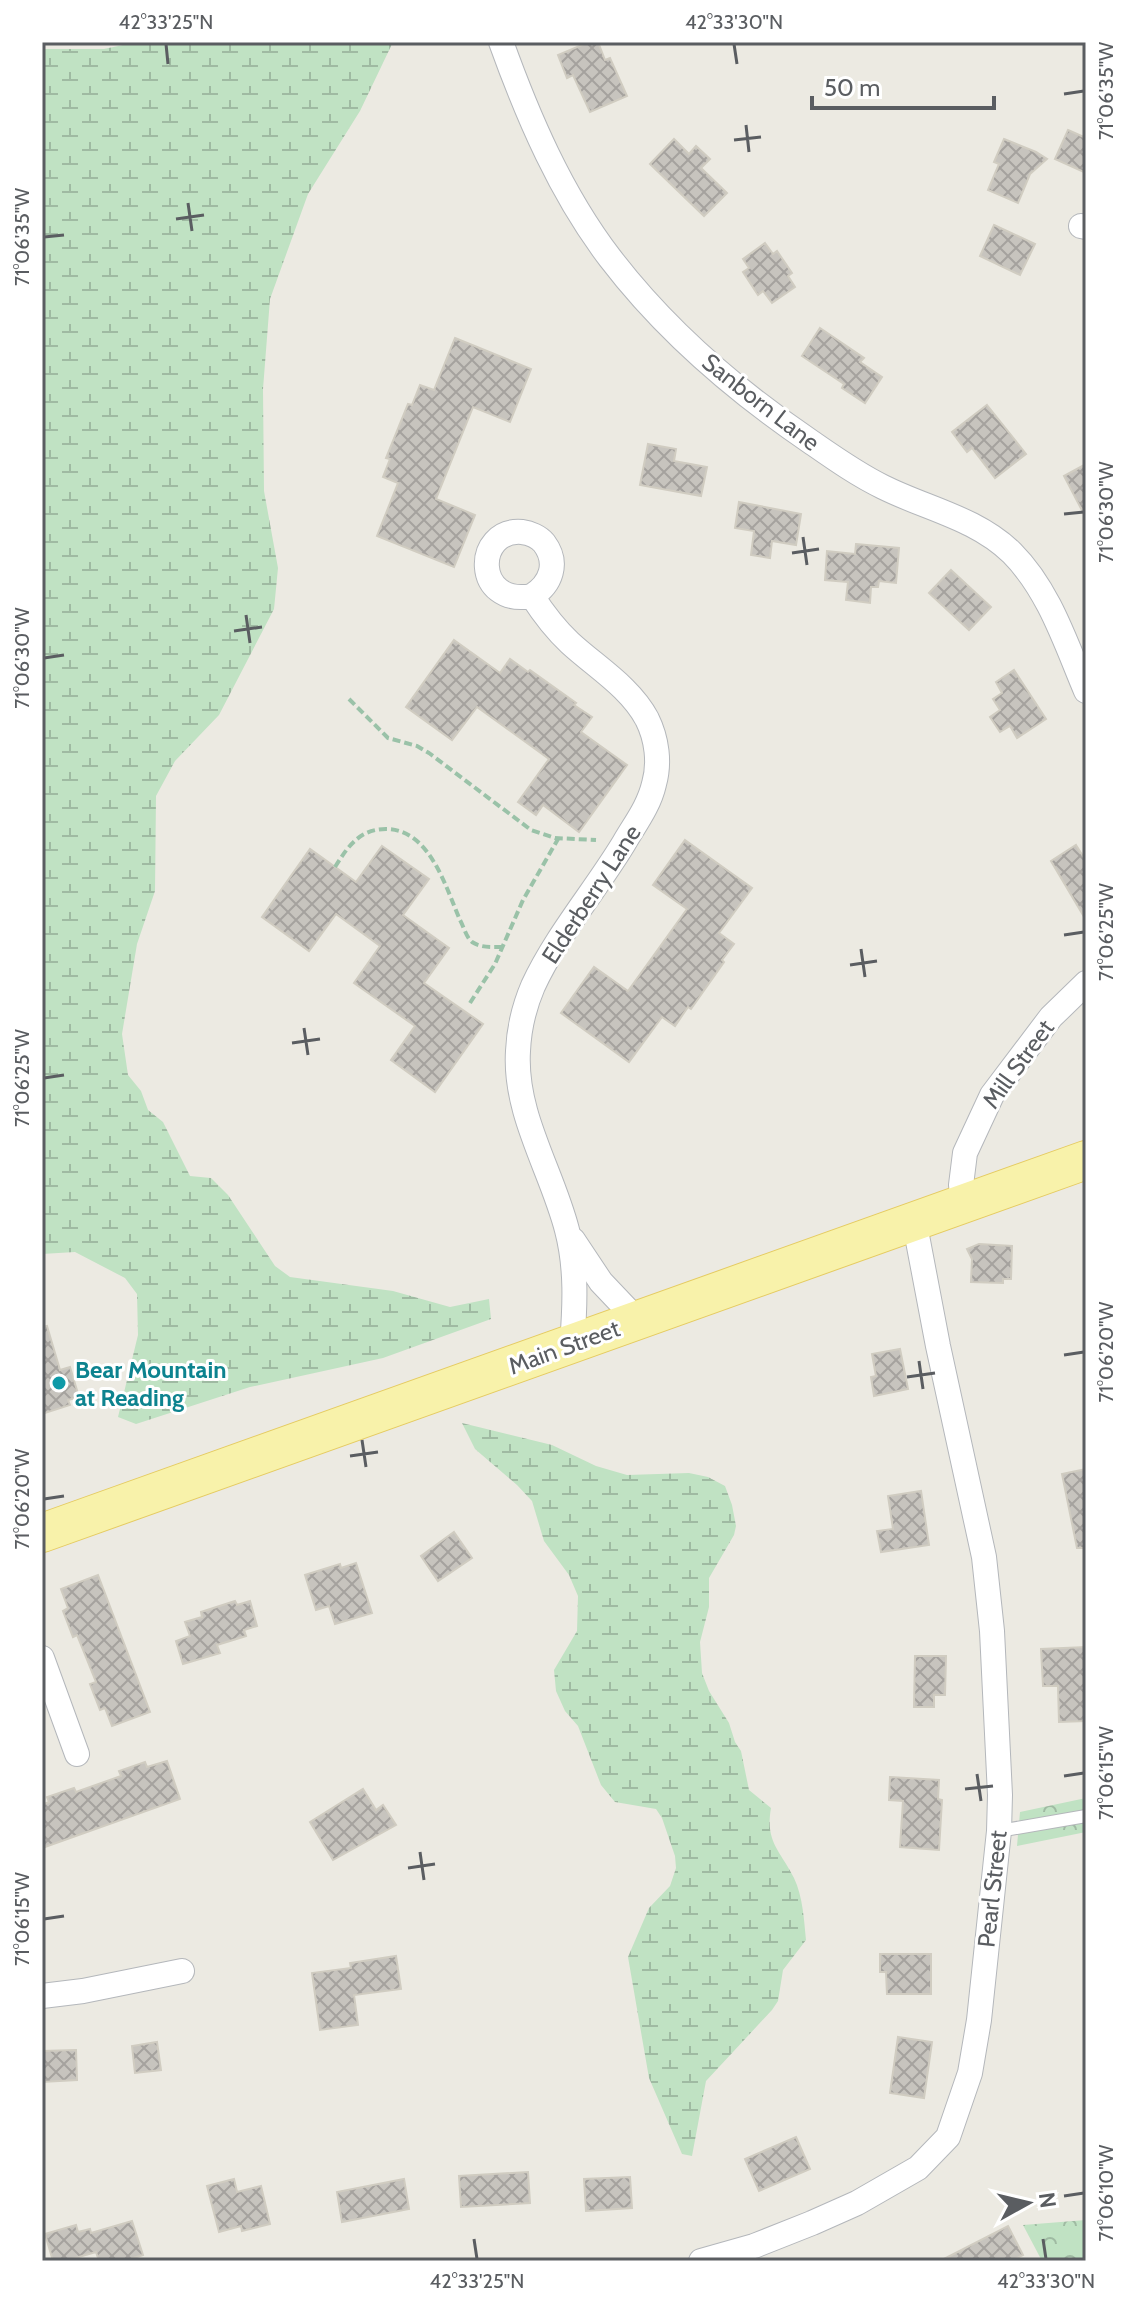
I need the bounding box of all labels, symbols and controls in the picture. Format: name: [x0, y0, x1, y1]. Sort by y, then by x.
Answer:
text: 42°33'25"N: [119, 10, 213, 34]
text: 42°33'30"N: [685, 10, 783, 34]
text: 71°06'35"W: [1094, 42, 1118, 140]
scale bar: [812, 60, 994, 110]
text: 50 m: [824, 73, 880, 102]
text: 71°06'35"W: [10, 188, 34, 286]
street label: Sanborn Lane: [696, 347, 826, 457]
text: 71°06'30"W: [1094, 461, 1118, 563]
text: 71°06'30"W: [10, 607, 34, 709]
street label: Elderberry Lane: [535, 819, 647, 969]
text: 71°06'25"W: [1094, 883, 1118, 981]
street label: Mill Street: [976, 1014, 1060, 1114]
text: 71°06'25"W: [10, 1029, 34, 1127]
text: 71°06'20"W: [1094, 1301, 1118, 1402]
street label: Main Street: [504, 1313, 624, 1381]
place label: Bear Mountain at Reading: [75, 1355, 227, 1412]
marker: Bear Mountain at Reading: [50, 1374, 68, 1392]
text: 71°06'20"W: [10, 1448, 34, 1549]
text: 71°06'15"W: [1094, 1726, 1118, 1820]
street label: Pearl Street: [971, 1829, 1013, 1949]
text: 71°06'15"W: [10, 1872, 34, 1966]
text: 71°06'10"W: [1094, 2144, 1118, 2242]
north arrow: [988, 2163, 1068, 2243]
text: N: [1033, 2191, 1062, 2210]
text: 42°33'25"N: [430, 2269, 524, 2293]
text: 42°33'30"N: [997, 2269, 1095, 2293]

